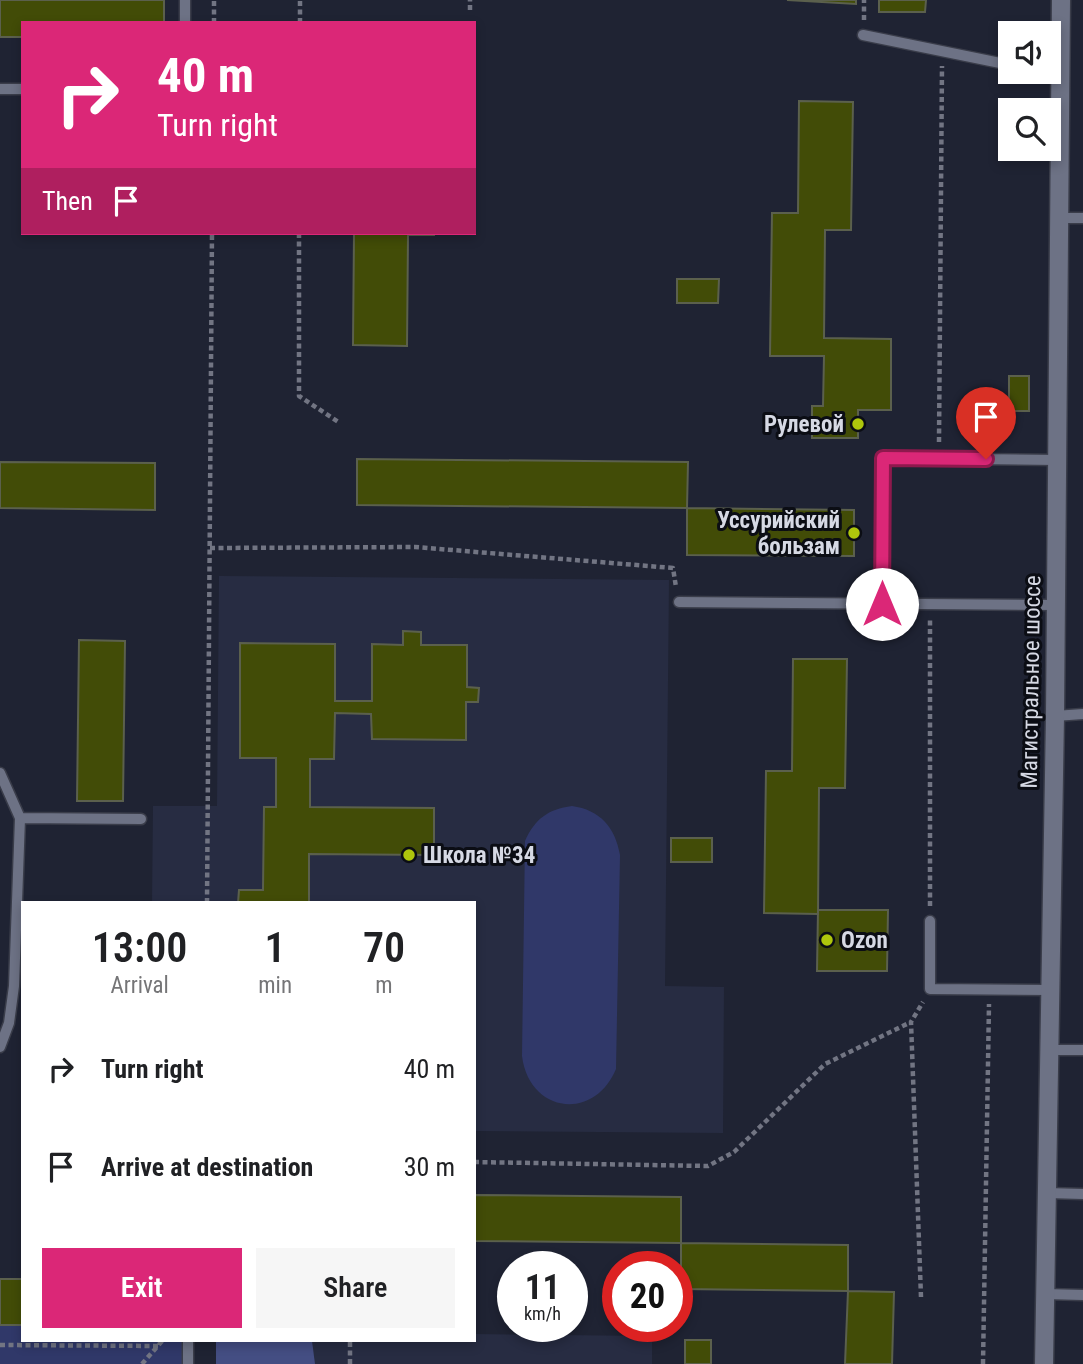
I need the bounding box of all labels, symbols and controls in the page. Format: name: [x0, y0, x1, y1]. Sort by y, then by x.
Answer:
map controls: [998, 21, 1061, 161]
button: sound: [998, 21, 1061, 84]
text: 40 m: [157, 47, 254, 104]
icon: right: [42, 49, 133, 140]
button: search: [998, 98, 1061, 161]
text: Turn right: [157, 106, 278, 144]
icon: arrive: [107, 182, 145, 220]
text: Then: [42, 186, 93, 216]
pin: [956, 387, 1016, 459]
icon: arrive: [967, 398, 1005, 436]
place label: Рулевой: [764, 411, 844, 438]
marker: Рулевой: [850, 416, 866, 432]
place label: Уссурийский бользам: [717, 507, 840, 560]
marker: Уссурийский бользам: [846, 525, 862, 541]
position arrow: [845, 567, 919, 641]
street label: Магистральное шоссе: [1016, 575, 1046, 789]
place label: Школа №34: [423, 842, 535, 869]
marker: Школа №34: [401, 847, 417, 863]
text: 13:00: [92, 923, 187, 972]
text: 1: [265, 923, 286, 972]
text: 70: [363, 923, 405, 972]
place label: Ozon: [841, 927, 888, 954]
marker: Ozon: [819, 932, 835, 948]
text: Arrival: [110, 972, 169, 999]
text: min: [258, 972, 292, 999]
text: m: [375, 972, 393, 999]
icon: right: [42, 1050, 80, 1088]
text: Turn right: [101, 1054, 203, 1084]
text: 40 m: [404, 1054, 455, 1084]
icon: arrive: [42, 1148, 80, 1186]
text: Arrive at destination: [101, 1152, 313, 1182]
text: 30 m: [404, 1152, 455, 1182]
button: Exit: [42, 1248, 242, 1328]
button: Share: [256, 1248, 455, 1328]
speed limit sign: 20: [602, 1251, 693, 1342]
text: 11: [525, 1267, 560, 1308]
text: km/h: [524, 1303, 561, 1324]

